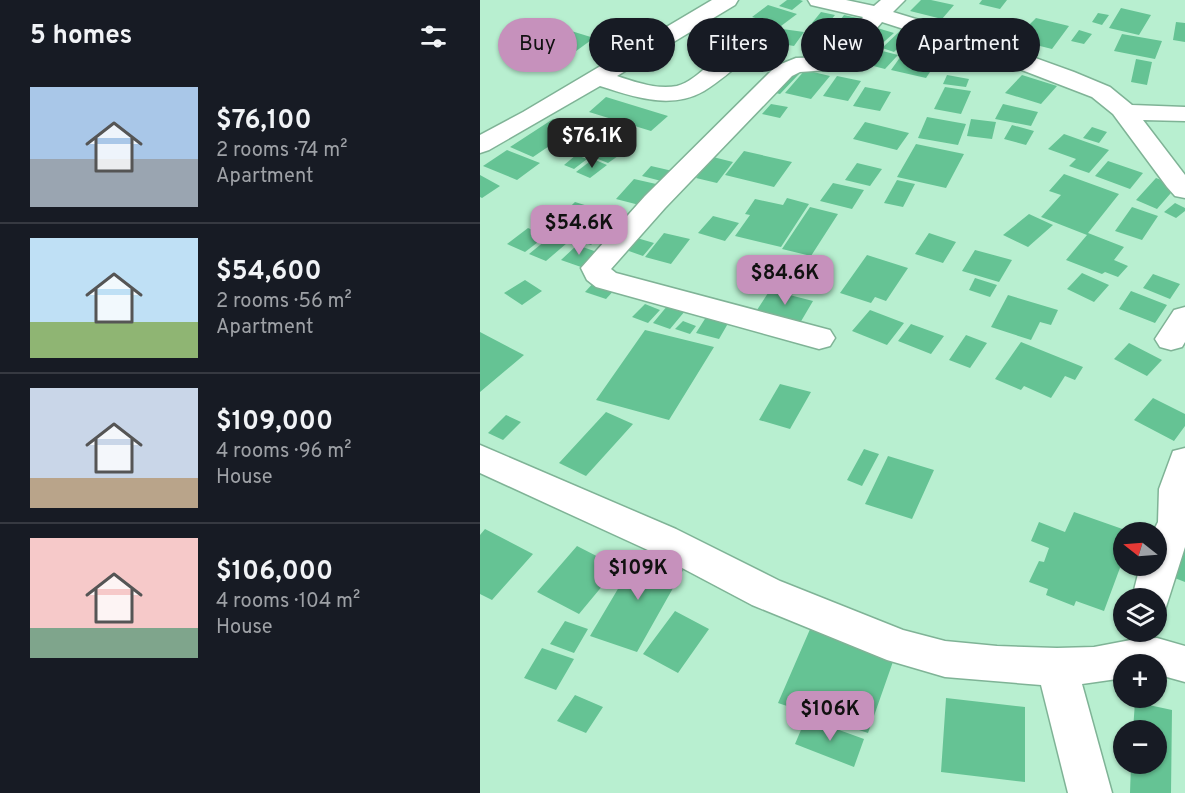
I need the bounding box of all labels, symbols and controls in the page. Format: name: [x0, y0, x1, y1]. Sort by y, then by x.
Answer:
chip: Buy: [498, 18, 577, 72]
chip: Rent: [589, 18, 675, 72]
chip: Filters: [687, 18, 789, 72]
chip: New: [801, 18, 884, 72]
chip: Apartment: [896, 18, 1040, 72]
text: 5 homes: [30, 20, 132, 53]
icon: filters: [417, 20, 450, 53]
text: $76,100: [216, 105, 312, 138]
icon: home: [78, 111, 150, 183]
pin: $76.1K: [543, 118, 641, 169]
text: $76.1K: [561, 124, 623, 150]
text: 2 rooms · 74 m²: [216, 138, 347, 164]
text: Apartment: [216, 164, 314, 190]
pin: $54.6K: [530, 205, 628, 256]
text: $54.6K: [545, 211, 613, 237]
pin: $84.6K: [736, 255, 834, 306]
text: $54,600: [216, 256, 322, 289]
text: $84.6K: [751, 261, 819, 287]
icon: home: [78, 262, 150, 334]
text: 2 rooms · 56 m²: [216, 289, 352, 315]
text: Apartment: [216, 315, 314, 341]
text: $109,000: [216, 406, 333, 439]
icon: home: [78, 412, 150, 484]
text: 4 rooms · 96 m²: [216, 439, 351, 465]
text: House: [216, 465, 272, 491]
north arrow: [1113, 522, 1167, 576]
map controls: [1113, 522, 1167, 774]
pin: $109K: [596, 550, 680, 601]
text: $106,000: [216, 556, 333, 589]
text: $109K: [608, 556, 668, 582]
icon: home: [78, 562, 150, 634]
button: layers: [1113, 588, 1167, 642]
text: 4 rooms · 104 m²: [216, 589, 360, 615]
text: House: [216, 615, 272, 641]
button: +: [1113, 654, 1167, 708]
pin: $106K: [788, 691, 872, 742]
text: $106K: [800, 697, 860, 723]
button: −: [1113, 720, 1167, 774]

